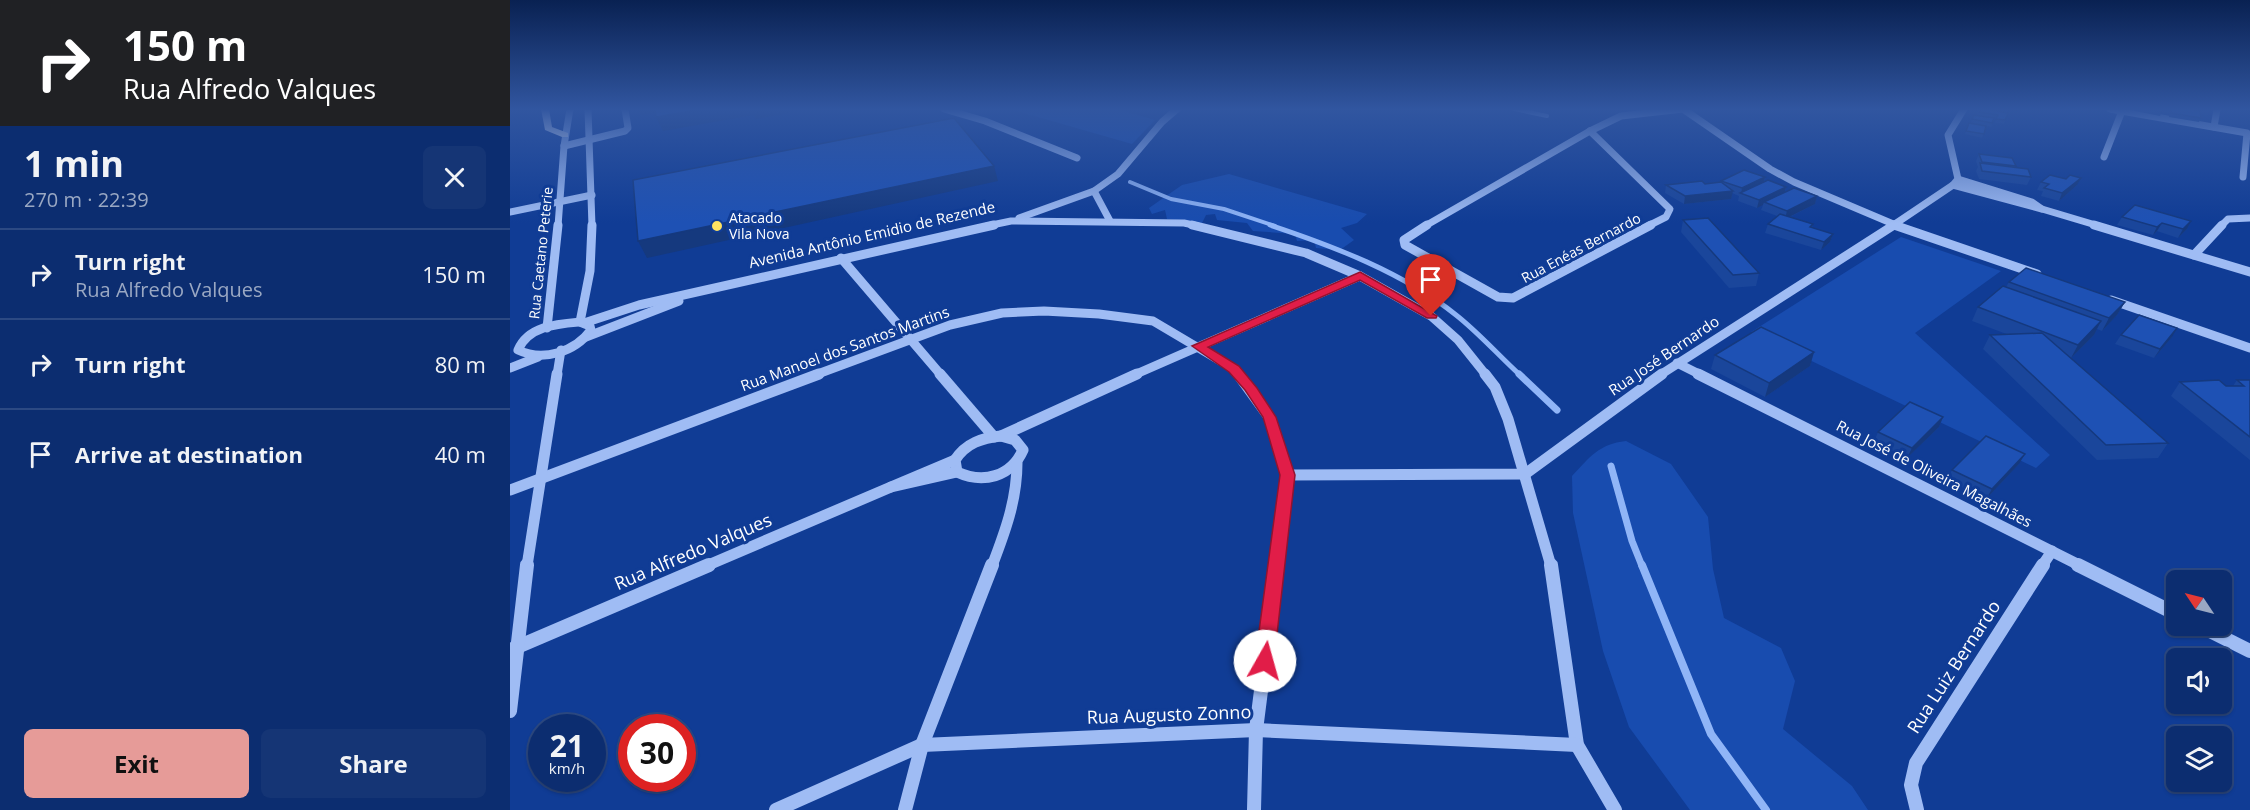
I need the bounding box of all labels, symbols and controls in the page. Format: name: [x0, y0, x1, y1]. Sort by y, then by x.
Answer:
text: 150 m: [123, 16, 247, 73]
icon: right: [24, 24, 102, 102]
text: Rua Alfredo Valques: [123, 70, 376, 107]
text: 1 min: [24, 139, 124, 188]
button: close: [423, 146, 486, 209]
text: 270 m · 22:39: [24, 186, 149, 213]
street label: Rua Caetano Peterie: [524, 186, 557, 320]
street label: Avenida Antônio Emidio de Rezende: [747, 196, 997, 272]
place label: Atacado Vila Nova: [729, 208, 790, 243]
street label: Rua Enéas Bernardo: [1518, 208, 1644, 287]
marker: Atacado Vila Nova: [710, 219, 724, 233]
text: Turn right: [75, 246, 186, 276]
pin: [1405, 254, 1456, 316]
icon: right: [24, 258, 57, 291]
text: 150 m: [422, 259, 486, 289]
icon: arrive: [1414, 263, 1447, 296]
text: Rua Alfredo Valques: [75, 276, 263, 303]
street label: Rua Manoel dos Santos Martins: [738, 301, 952, 395]
street label: Rua José Bernardo: [1604, 311, 1723, 400]
icon: right: [24, 348, 57, 381]
text: Turn right: [75, 349, 186, 379]
text: 80 m: [435, 349, 486, 379]
street label: Rua José de Oliveira Magalhães: [1833, 415, 2036, 531]
icon: arrive: [24, 438, 57, 471]
text: Arrive at destination: [75, 439, 303, 469]
text: 40 m: [435, 439, 486, 469]
street label: Rua Alfredo Valques: [610, 507, 775, 595]
north arrow: [2166, 570, 2232, 636]
map controls: [2166, 570, 2232, 792]
street label: Rua Luiz Bernardo: [1901, 595, 2005, 738]
position arrow: [1233, 629, 1297, 693]
button: sound: [2166, 648, 2232, 714]
street label: Rua Augusto Zonno: [1086, 699, 1252, 729]
speed limit sign: 30: [618, 714, 696, 792]
text: 21: [550, 725, 584, 766]
button: layers: [2166, 726, 2232, 792]
button: Exit: [24, 729, 249, 798]
button: Share: [261, 729, 486, 798]
text: km/h: [549, 758, 585, 778]

